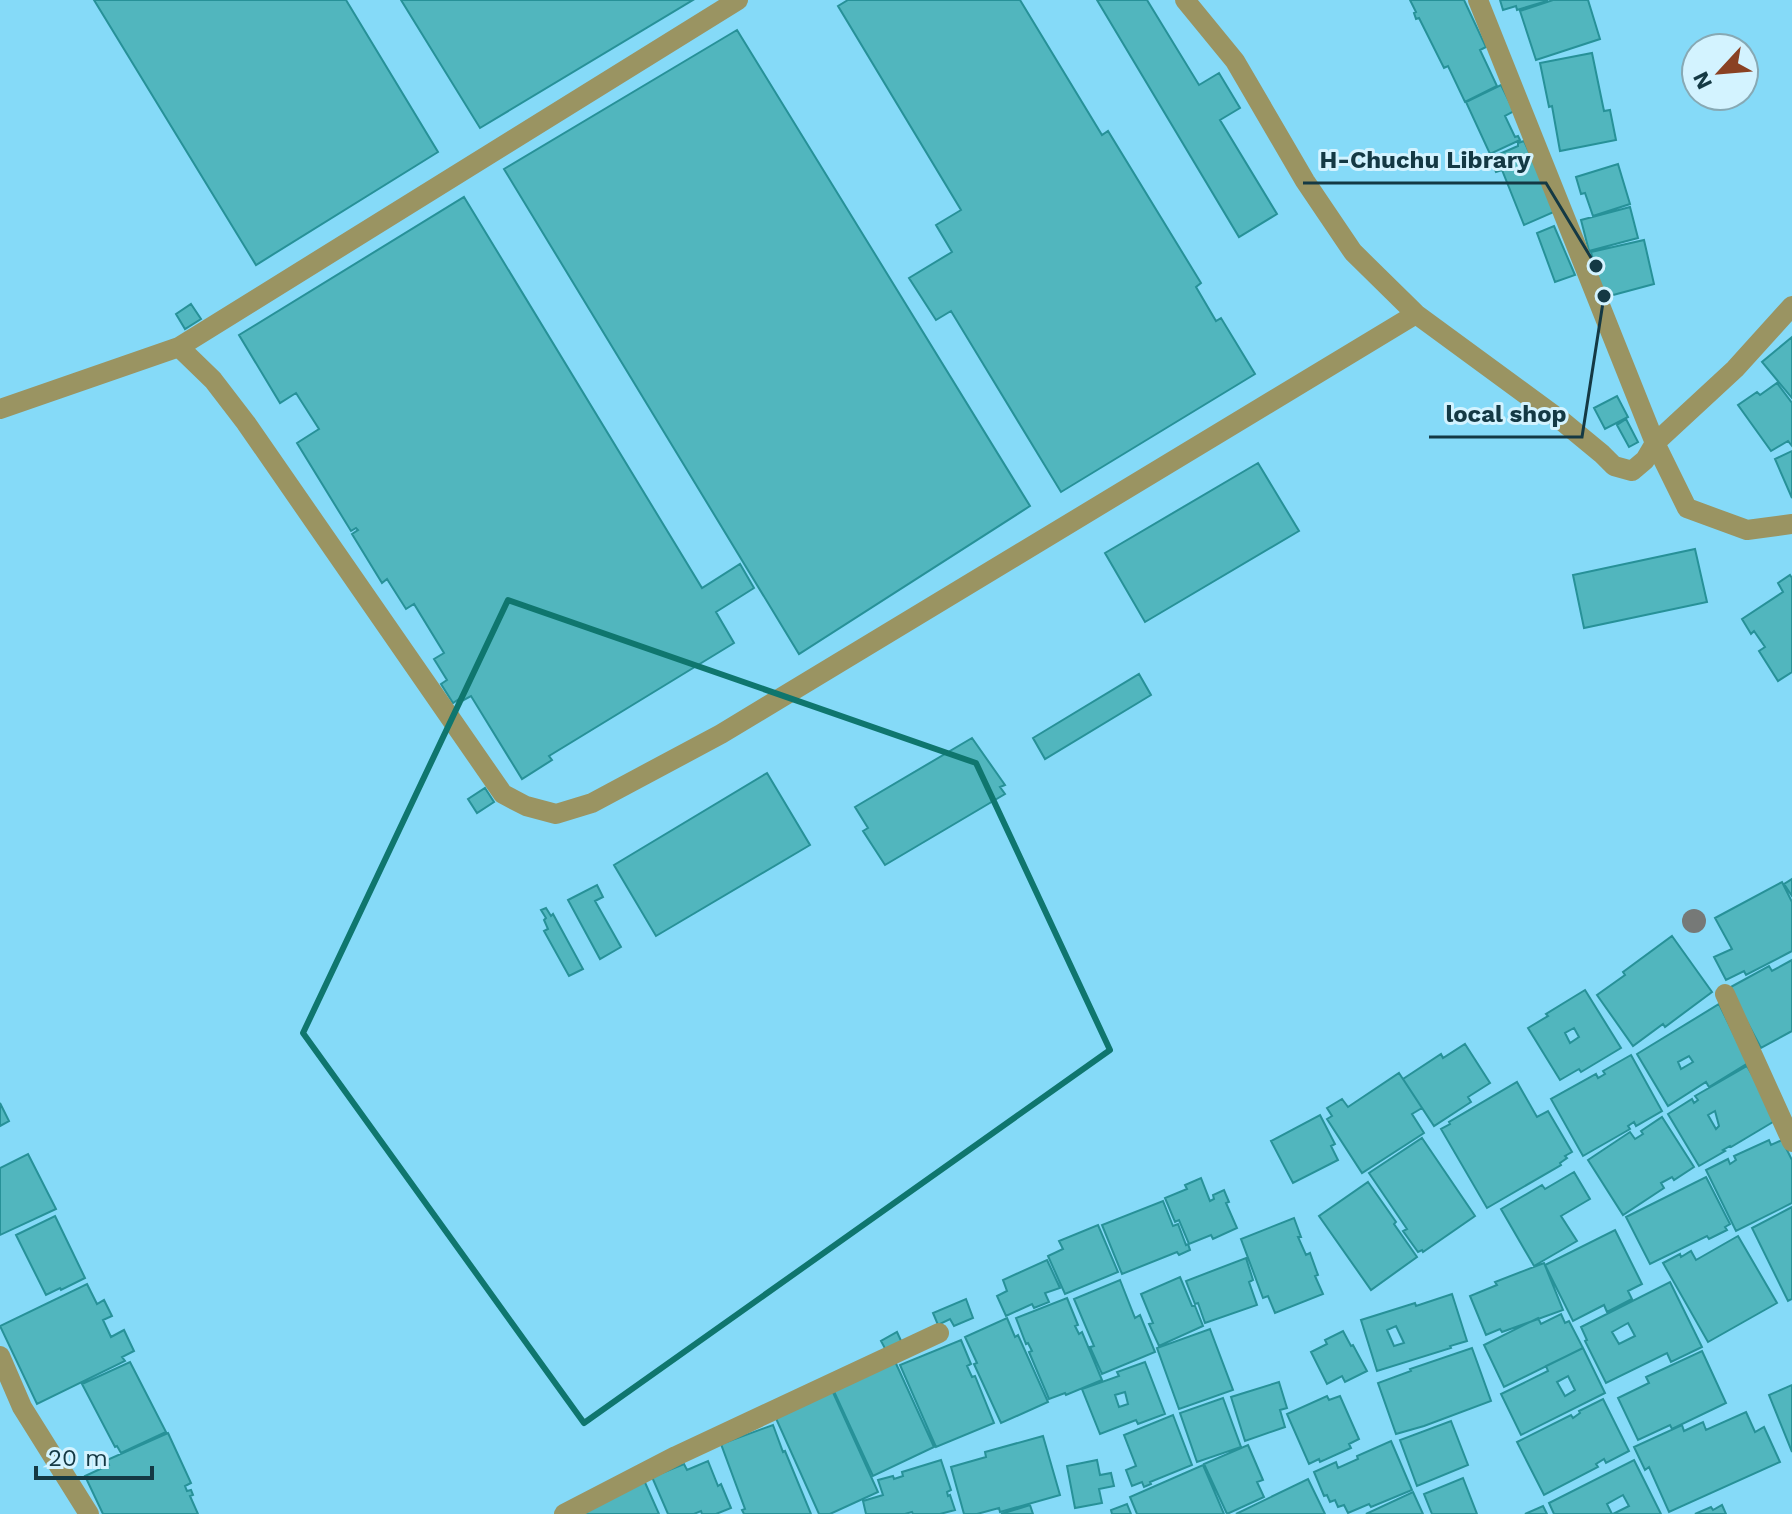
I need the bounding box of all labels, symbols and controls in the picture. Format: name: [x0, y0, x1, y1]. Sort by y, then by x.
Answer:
north arrow: [1680, 32, 1760, 112]
text: N: [1688, 68, 1717, 93]
callout: H-Chuchu Library: [1303, 135, 1546, 183]
text: H-Chuchu Library: [1319, 146, 1531, 174]
callout: local shop: [1429, 389, 1582, 437]
text: local shop: [1445, 400, 1567, 428]
scale bar: [36, 1430, 152, 1480]
text: 20 m: [48, 1444, 108, 1472]

